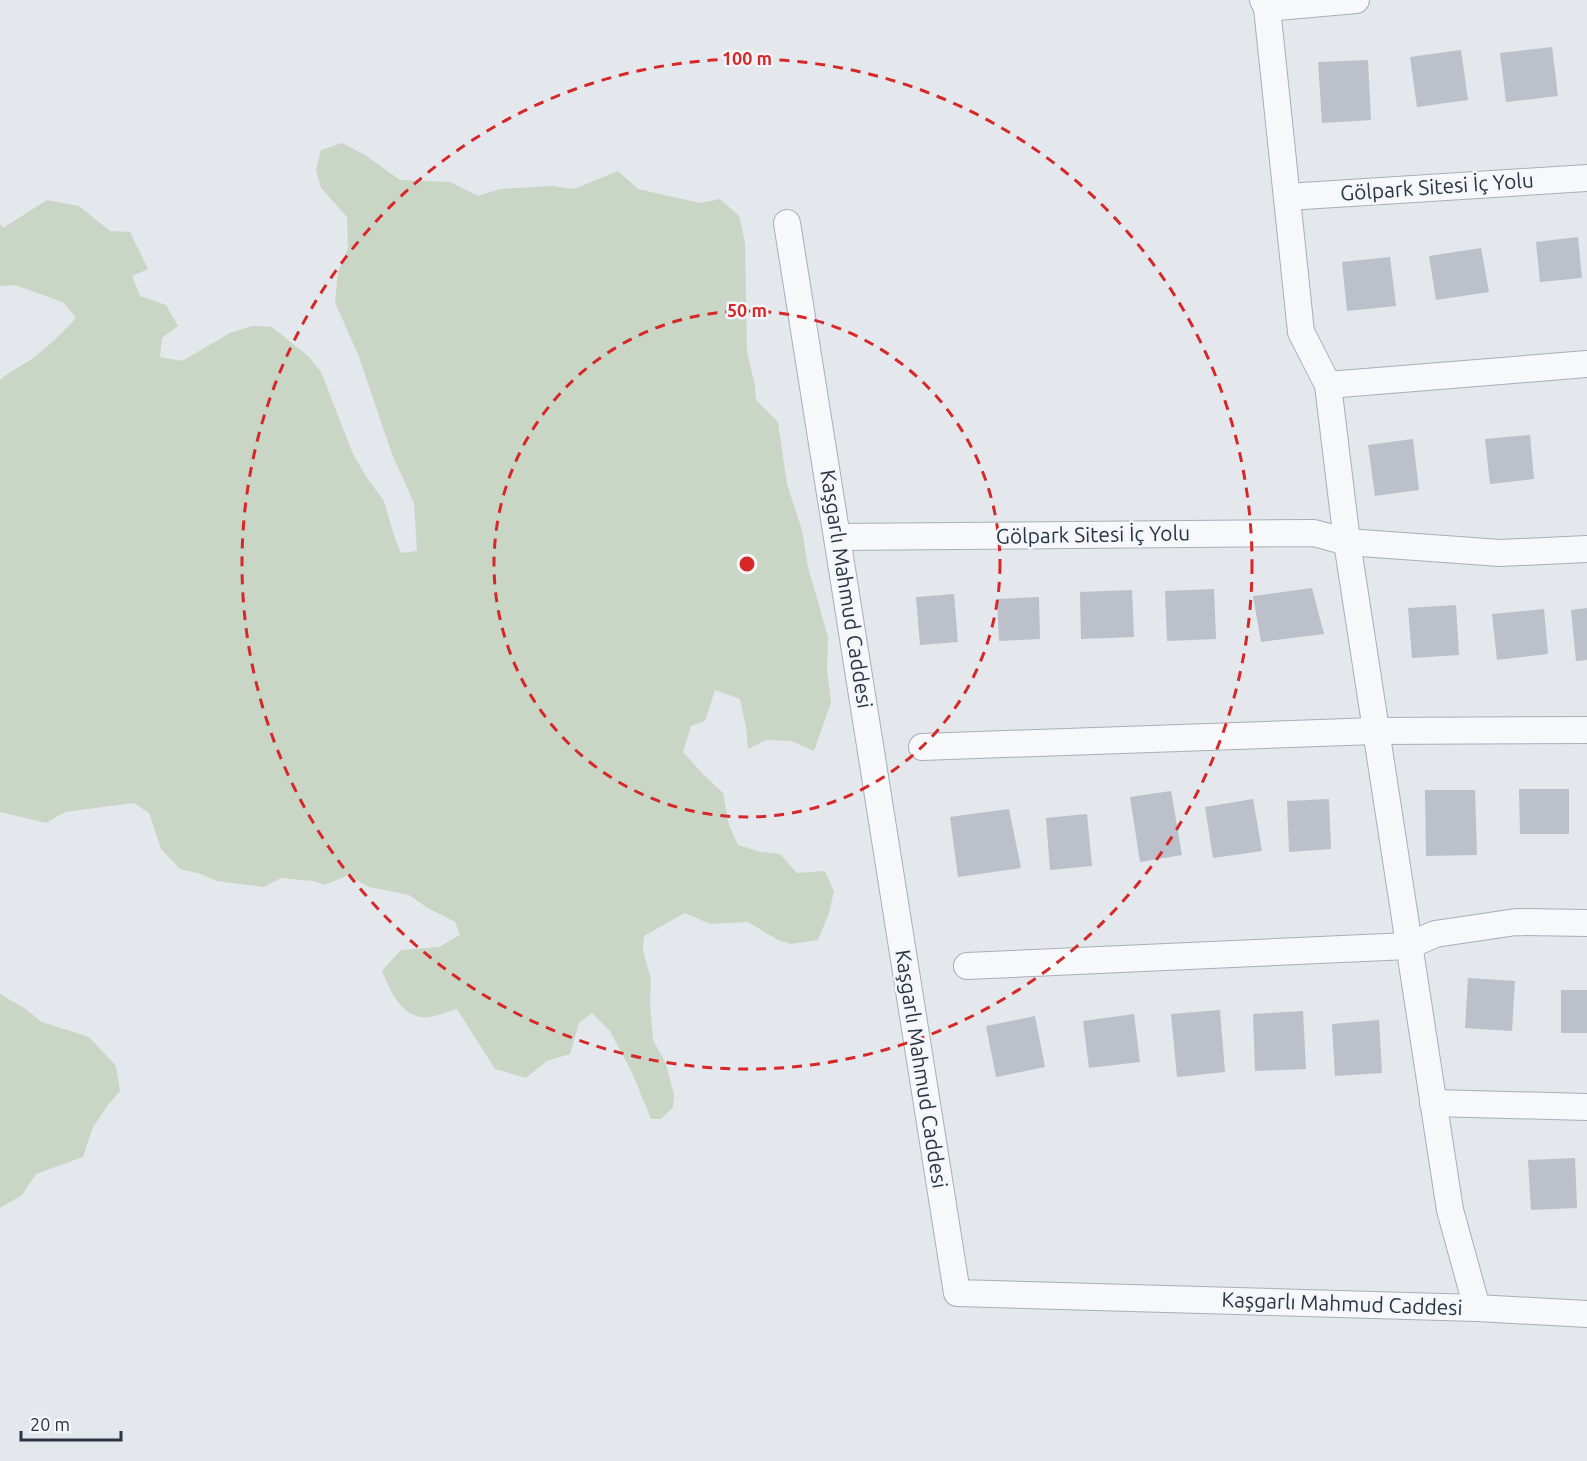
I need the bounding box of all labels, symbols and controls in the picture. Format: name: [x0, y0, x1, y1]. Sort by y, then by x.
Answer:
text: 100 m: [722, 48, 772, 68]
street label: Gölpark Sitesi İç Yolu: [1339, 167, 1535, 205]
text: 50 m: [727, 300, 767, 320]
street label: Kaşgarlı Mahmud Caddesi: [816, 468, 878, 710]
street label: Gölpark Sitesi İç Yolu: [996, 520, 1190, 548]
centre of rings: [737, 554, 757, 574]
street label: Kaşgarlı Mahmud Caddesi: [891, 948, 953, 1190]
street label: Kaşgarlı Mahmud Caddesi: [1221, 1287, 1463, 1319]
scale bar: [21, 1404, 122, 1442]
text: 20 m: [30, 1414, 70, 1434]

